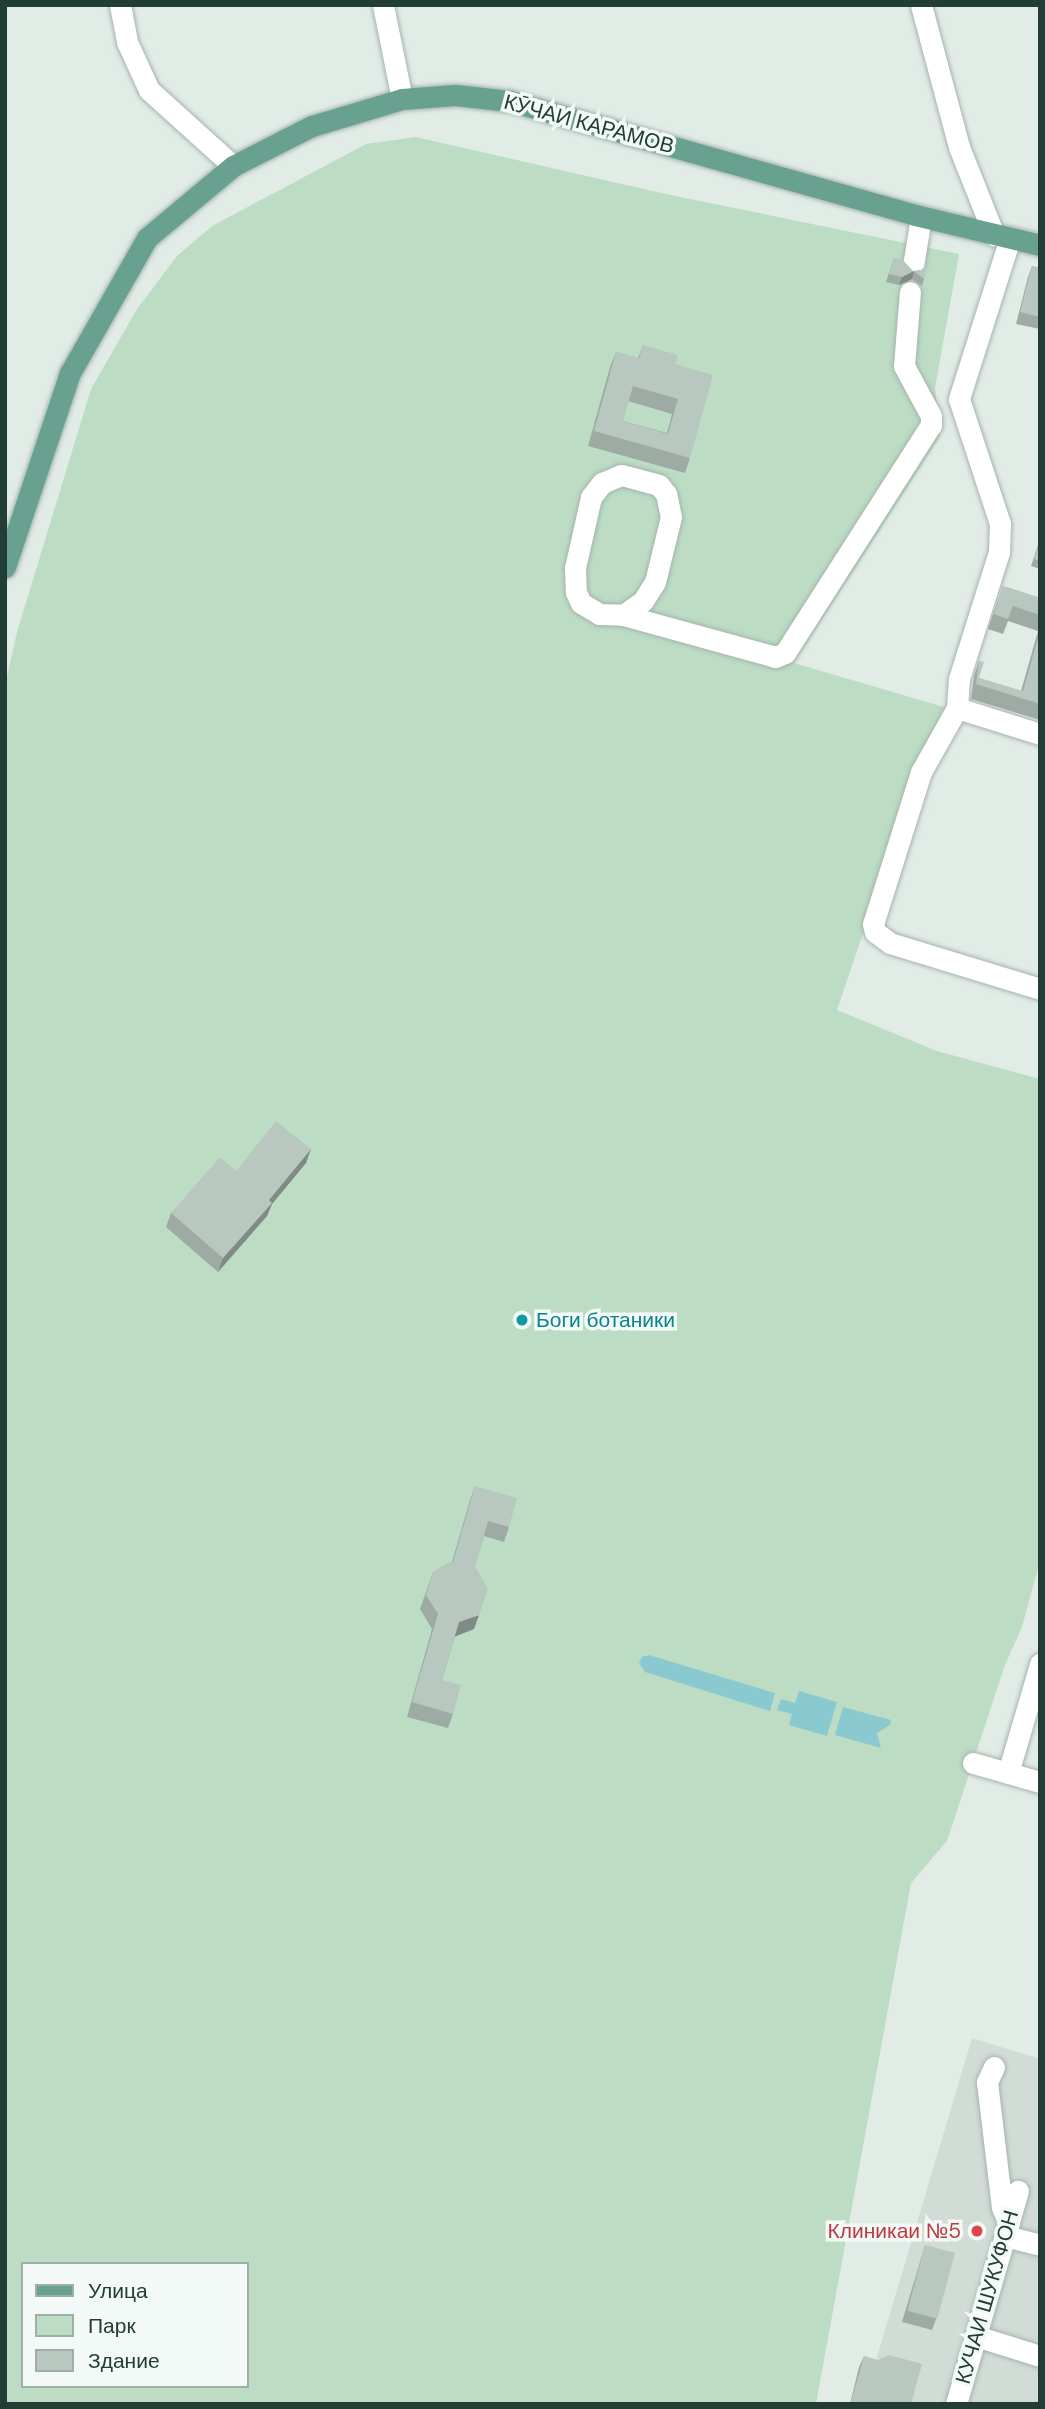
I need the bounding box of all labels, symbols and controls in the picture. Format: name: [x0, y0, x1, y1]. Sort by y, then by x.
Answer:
street label: КӮЧАИ КАРАМОВ: [501, 89, 677, 159]
place label: Боги ботаники: [536, 1307, 675, 1333]
marker: Боги ботаники: [514, 1312, 530, 1328]
street label: КУЧАИ ШУКУФОН: [950, 2207, 1024, 2387]
place label: Клиникаи №5: [827, 2218, 961, 2244]
marker: Клиникаи №5: [967, 2221, 987, 2241]
legend: [21, 2262, 248, 2388]
text: Улица: [88, 2277, 148, 2305]
text: Парк: [88, 2312, 136, 2340]
text: Здание: [88, 2347, 160, 2375]

